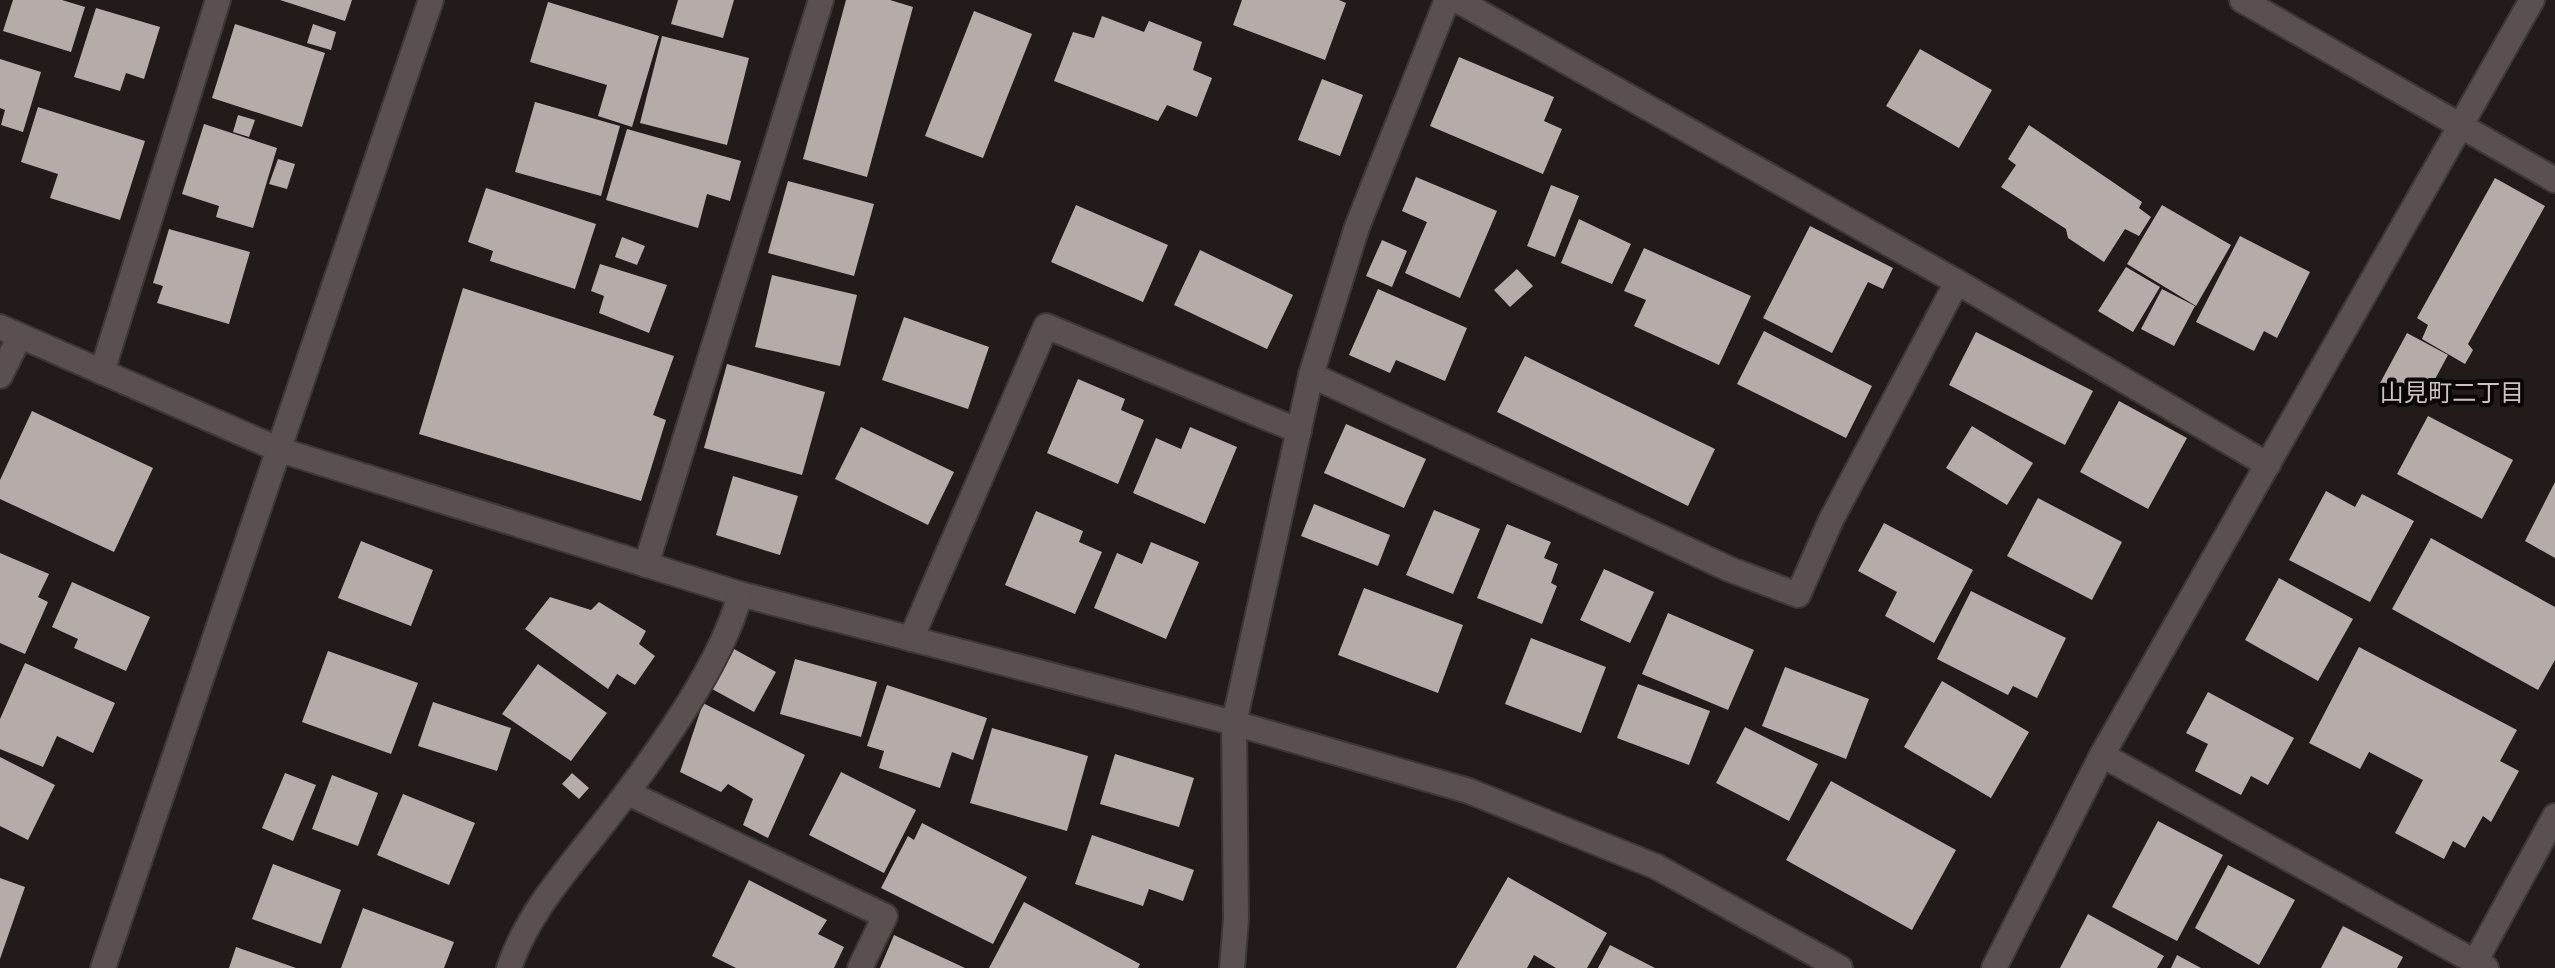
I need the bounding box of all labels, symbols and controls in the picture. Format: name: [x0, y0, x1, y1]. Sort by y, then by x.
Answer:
district label: 山見町二丁目: [2380, 381, 2524, 406]

